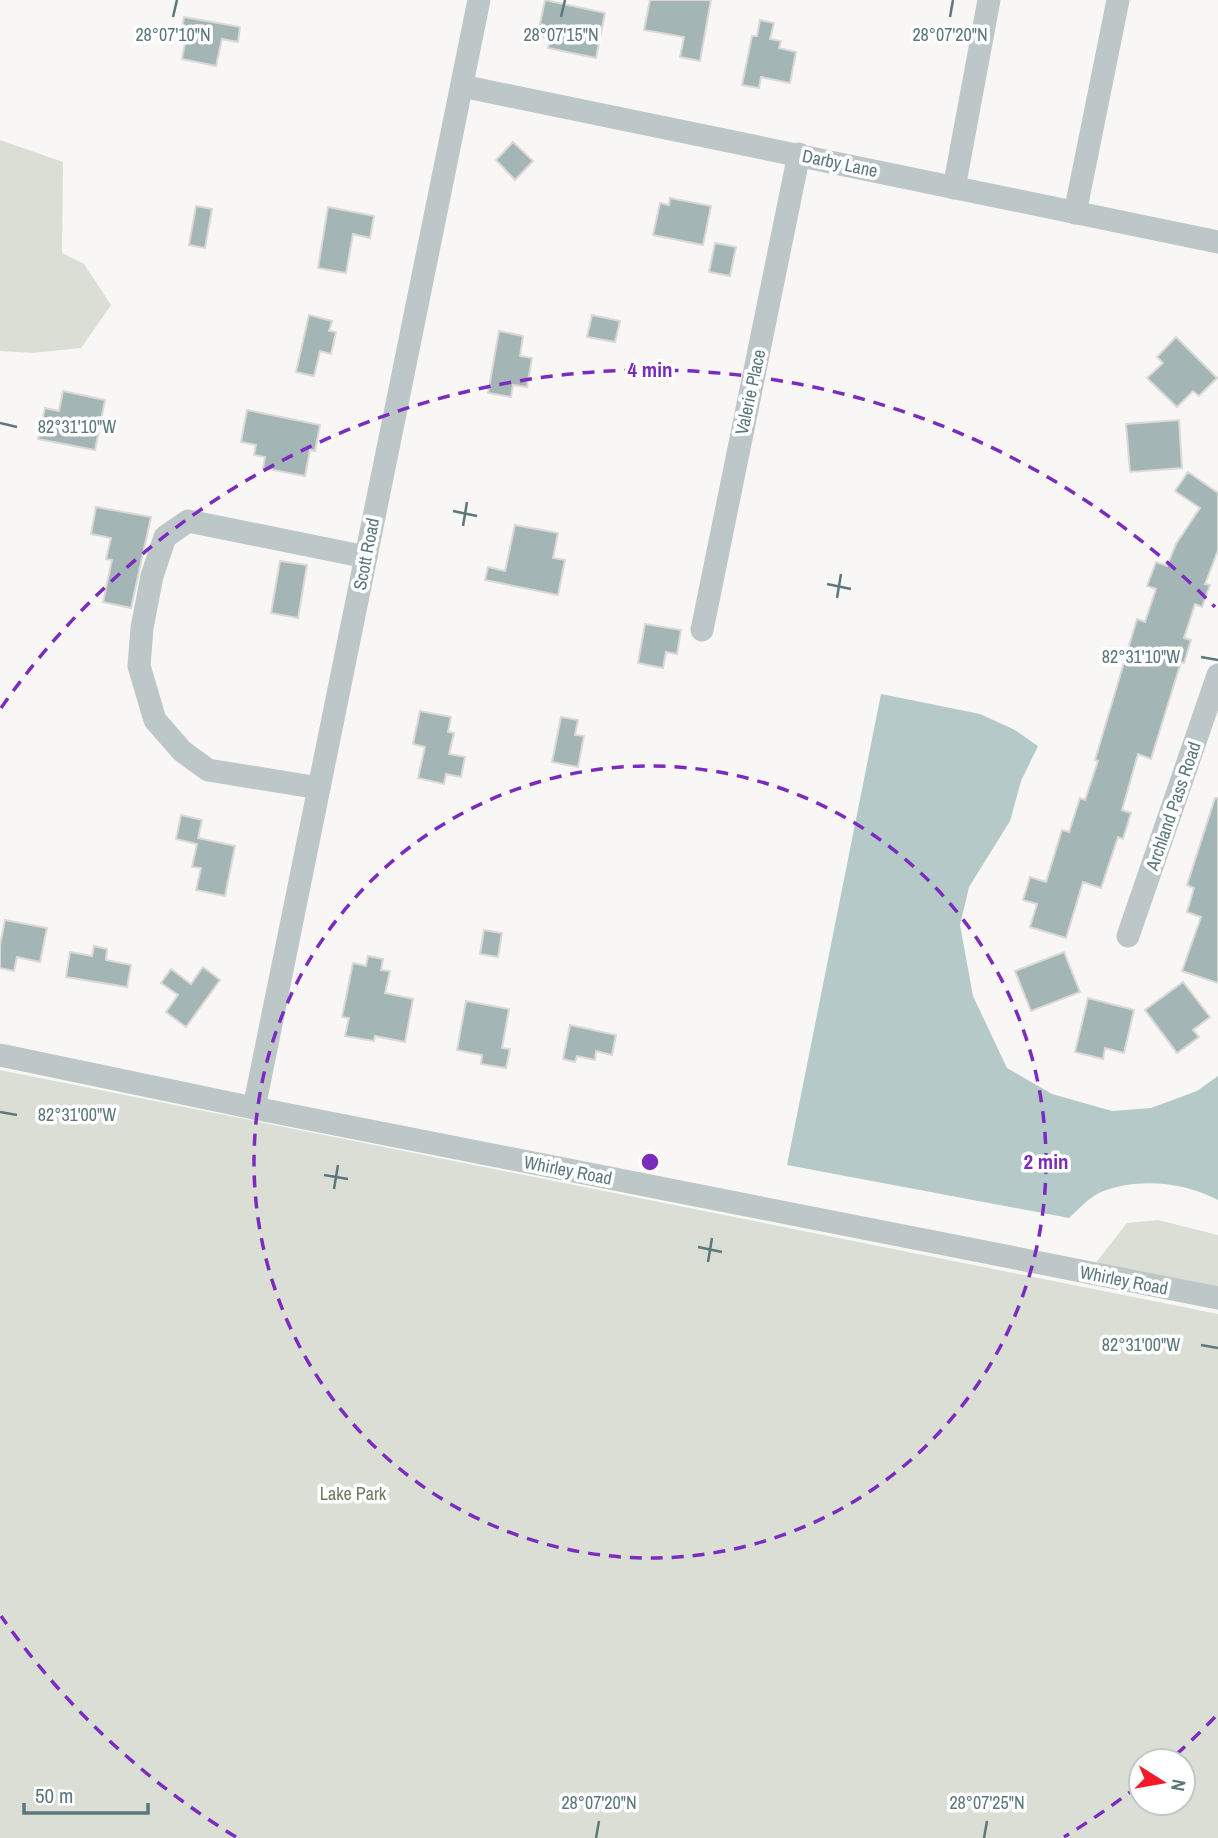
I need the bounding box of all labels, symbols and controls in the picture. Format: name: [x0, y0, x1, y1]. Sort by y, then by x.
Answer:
text: 28°07'10"N: [135, 22, 211, 47]
text: 28°07'15"N: [523, 22, 599, 47]
text: 28°07'20"N: [912, 22, 988, 47]
street label: Darby Lane: [800, 143, 880, 183]
street label: Valerie Place: [729, 347, 771, 437]
text: 4 min: [628, 355, 672, 384]
text: 82°31'10"W: [38, 414, 116, 439]
street label: Scott Road: [347, 516, 385, 592]
text: 82°31'10"W: [1102, 644, 1180, 669]
street label: Archland Pass Road: [1139, 738, 1207, 875]
text: 82°31'00"W: [38, 1102, 116, 1127]
text: 2 min: [1024, 1147, 1068, 1176]
street label: Whirley Road: [522, 1149, 614, 1191]
centre of rings: [638, 1150, 662, 1174]
street label: Whirley Road: [1078, 1259, 1170, 1301]
text: 82°31'00"W: [1102, 1332, 1180, 1357]
park label: Lake Park: [320, 1481, 387, 1506]
north arrow: [1127, 1747, 1197, 1817]
scale bar: [24, 1772, 149, 1816]
text: N: [1165, 1777, 1193, 1793]
text: 50 m: [35, 1781, 73, 1810]
text: 28°07'20"N: [561, 1790, 637, 1815]
text: 28°07'25"N: [949, 1790, 1025, 1815]

